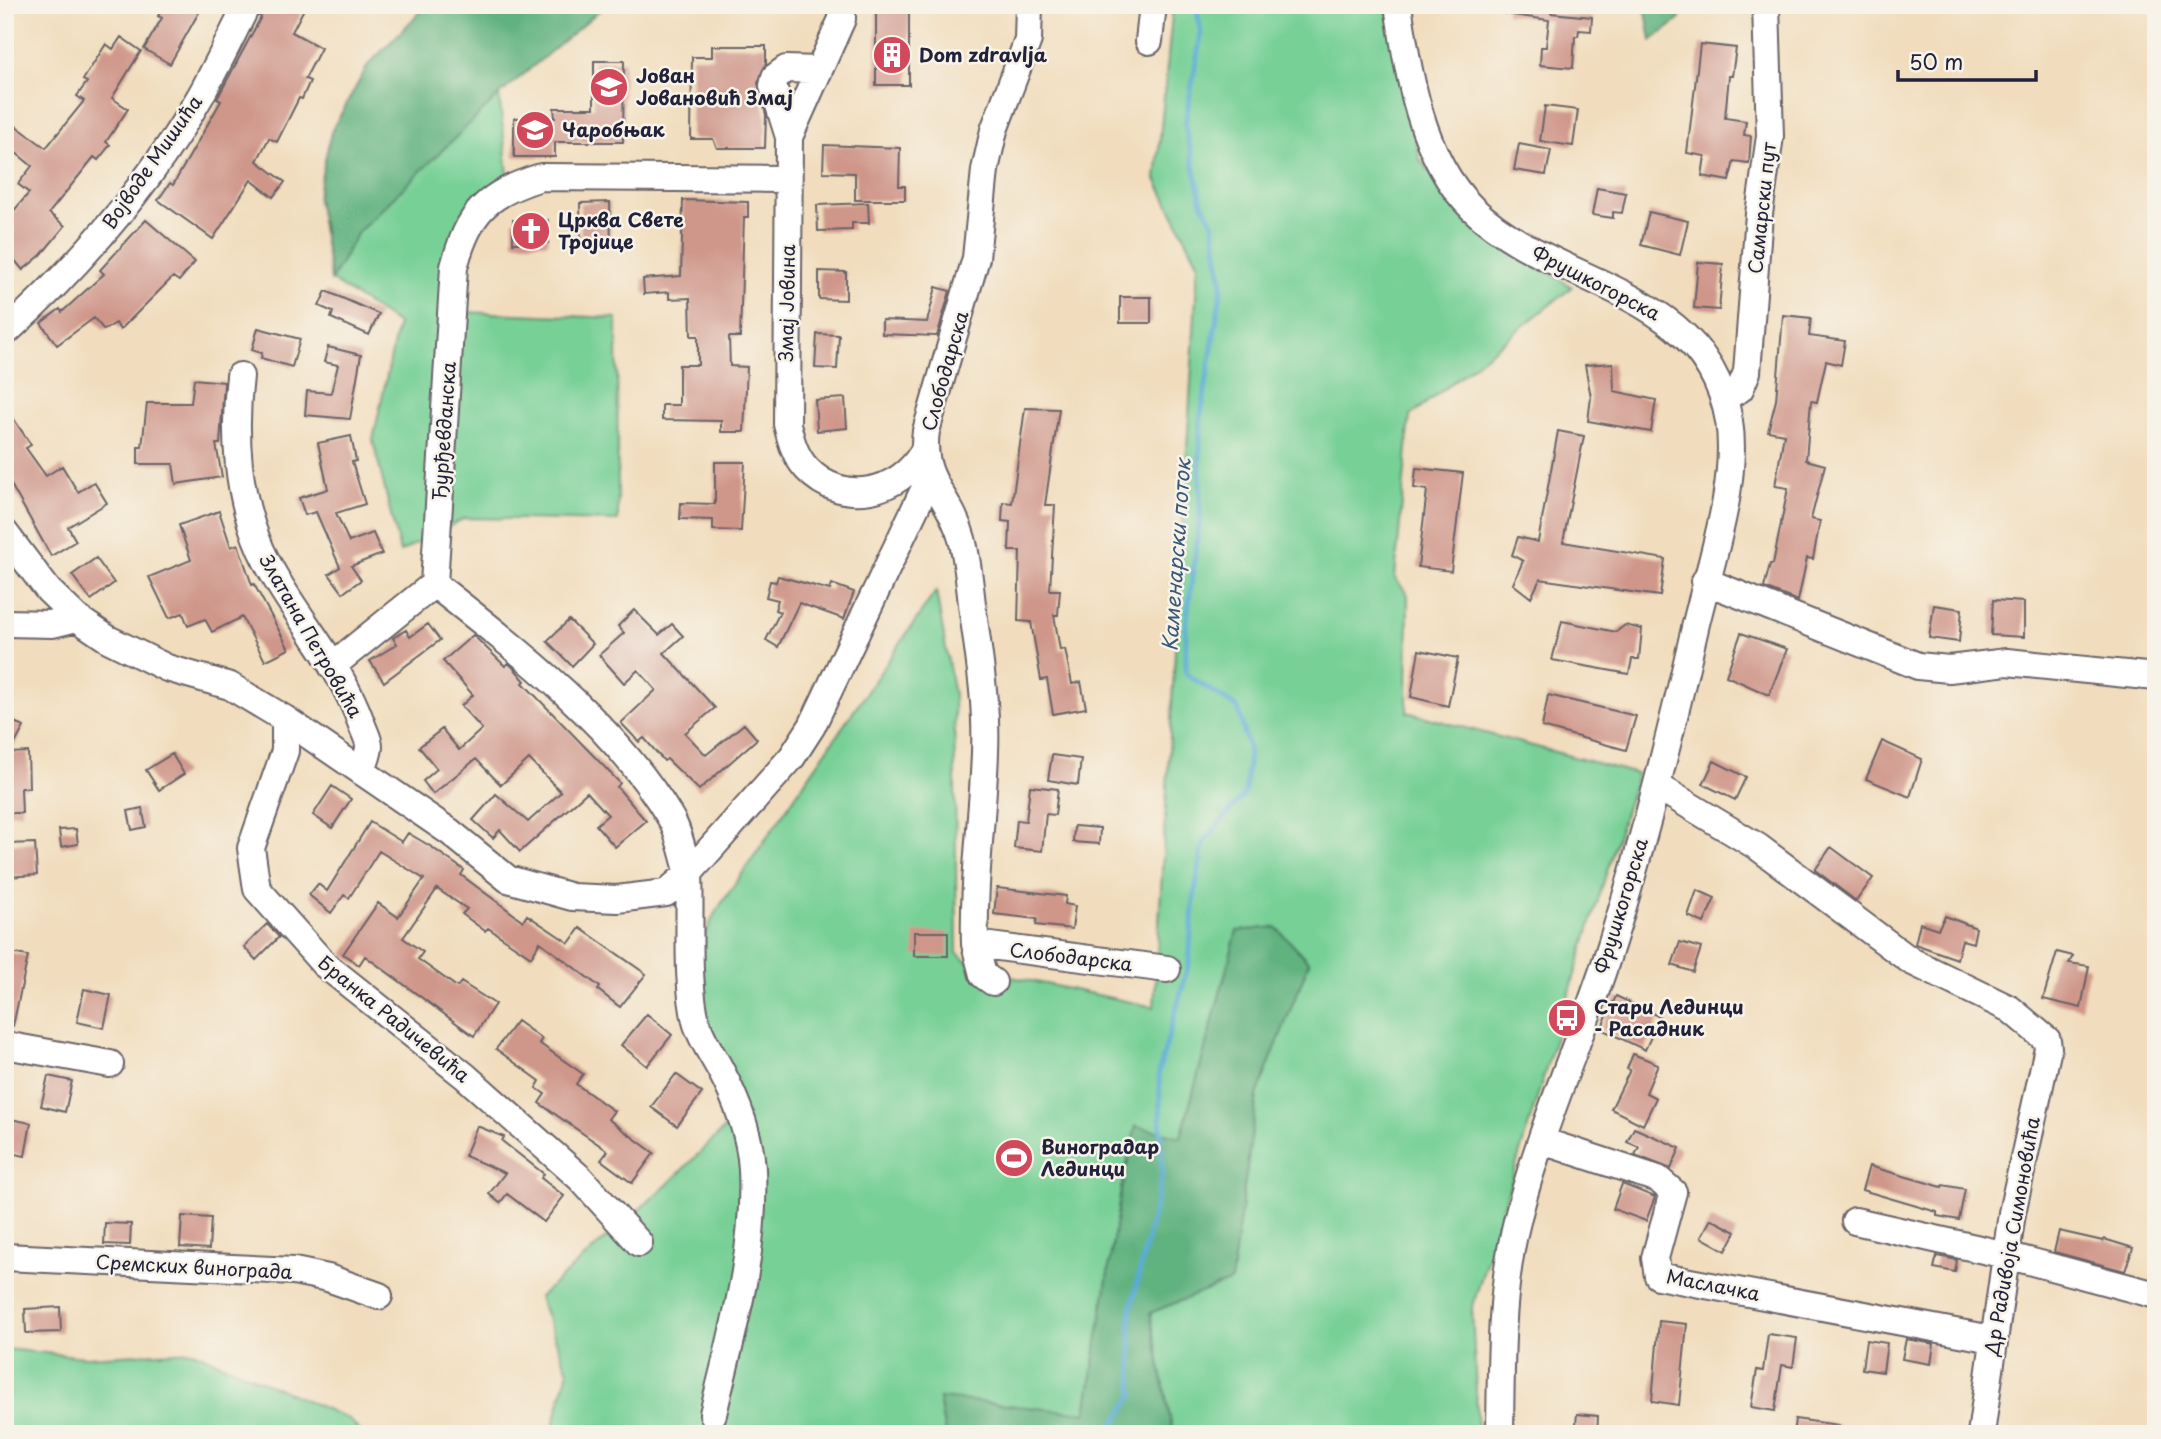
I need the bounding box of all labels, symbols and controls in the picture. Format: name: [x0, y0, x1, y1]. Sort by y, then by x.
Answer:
building icon: Dom zdravlja: [871, 34, 913, 76]
scale bar: [1898, 38, 2037, 82]
place label: Dom zdravlja: [919, 40, 1048, 68]
text: 50 m: [1909, 45, 1963, 77]
place label: Јован Јовановић Змај: [636, 61, 793, 111]
school or university icon: Јован Јовановић Змај: [588, 66, 630, 108]
street label: Војводе Мишића: [94, 89, 208, 234]
school or university icon: Чаробњак: [514, 109, 556, 151]
place label: Чаробњак: [562, 115, 666, 143]
street label: Самарски пут: [1740, 140, 1782, 275]
place label: Црква Свете Тројице: [558, 205, 684, 255]
church icon: Црква Свете Тројице: [510, 210, 552, 252]
street label: Фрушкогорска: [1527, 238, 1666, 327]
street label: Змај Јовина: [771, 244, 801, 362]
street label: Слободарска: [914, 307, 975, 434]
street label: Ђурђевданска: [424, 360, 462, 501]
water label: Каменарски поток: [1152, 456, 1198, 652]
street label: Златана Петровића: [253, 548, 370, 723]
street label: Фрушкогорска: [1586, 834, 1654, 977]
street label: Слободарска: [1008, 935, 1134, 977]
street label: Бранка Радичевића: [313, 948, 476, 1088]
place label: Стари Лединци - Расадник: [1594, 992, 1744, 1042]
bus stop icon: Стари Лединци - Расадник: [1546, 997, 1588, 1039]
street label: Др Радивоја Симоновића: [1976, 1114, 2046, 1358]
place label: Виноградар Лединци: [1041, 1132, 1159, 1182]
sports icon: Виноградар Лединци: [993, 1137, 1035, 1179]
street label: Сремских винограда: [95, 1247, 293, 1285]
street label: Маслачка: [1664, 1261, 1762, 1307]

